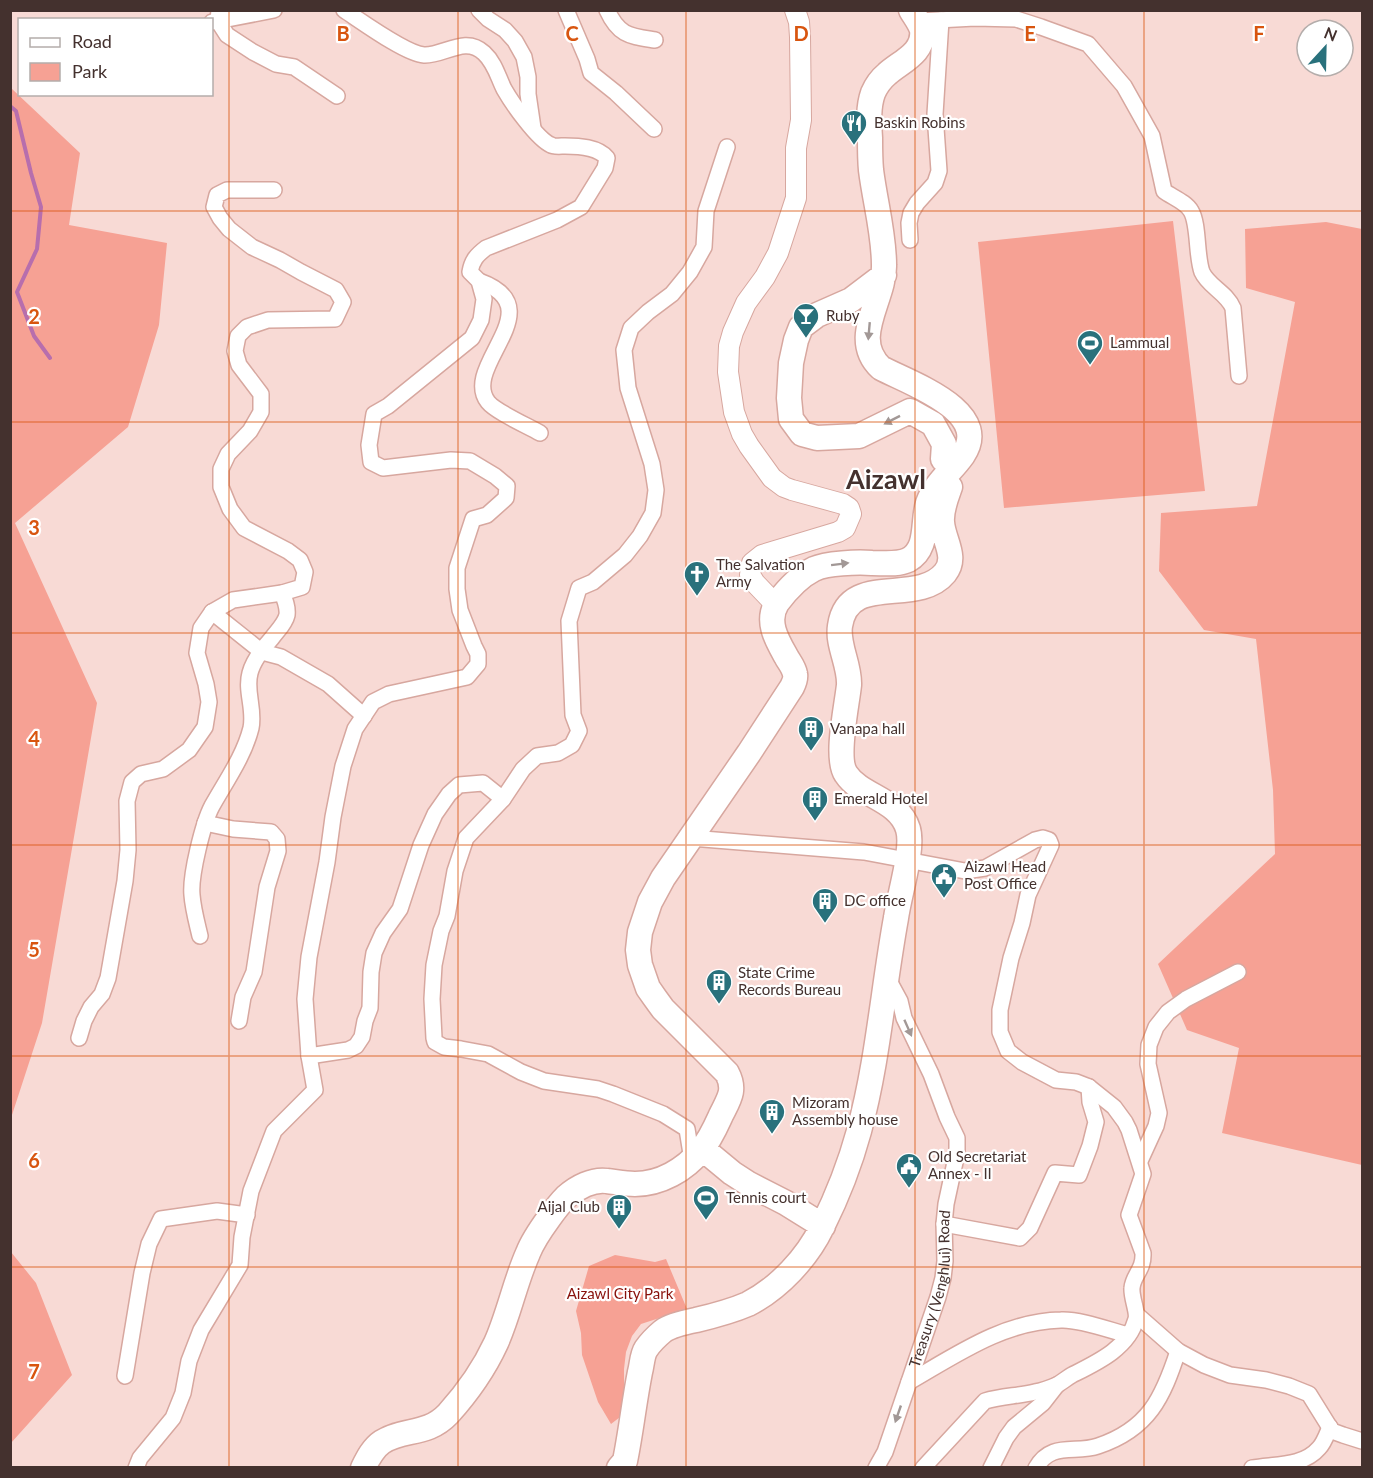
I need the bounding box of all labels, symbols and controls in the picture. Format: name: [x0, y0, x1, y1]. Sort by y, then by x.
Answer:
legend: [18, 18, 213, 96]
north arrow: [1295, 18, 1355, 78]
text: B: [336, 21, 350, 45]
text: C: [565, 21, 579, 45]
text: D: [793, 21, 809, 45]
text: E: [1024, 21, 1036, 45]
text: F: [1253, 21, 1265, 45]
text: N: [1322, 23, 1340, 45]
text: Road: [72, 30, 112, 52]
text: Park: [72, 60, 108, 82]
restaurant icon: Baskin Robins: [839, 108, 869, 146]
place label: Baskin Robins: [874, 113, 965, 131]
bar icon: Ruby: [791, 301, 821, 339]
text: 2: [28, 304, 40, 328]
place label: Ruby: [826, 306, 860, 324]
one-way arrow: [864, 321, 874, 340]
sports icon: Lammual: [1075, 328, 1105, 366]
place label: Lammual: [1110, 333, 1169, 351]
one-way arrow: [884, 416, 901, 425]
district label: Aizawl: [845, 462, 926, 495]
text: 3: [28, 515, 40, 539]
place label: The Salvation Army: [716, 555, 805, 590]
church icon: The Salvation Army: [682, 559, 712, 597]
one-way arrow: [831, 559, 850, 569]
building icon: Vanapa hall: [796, 714, 826, 752]
place label: Vanapa hall: [830, 719, 905, 737]
text: 4: [28, 726, 40, 750]
building icon: Emerald Hotel: [800, 784, 830, 822]
place label: Emerald Hotel: [834, 789, 928, 807]
place label: Aizawl Head Post Office: [964, 857, 1046, 892]
public building icon: Aizawl Head Post Office: [929, 861, 959, 899]
building icon: DC office: [810, 886, 840, 924]
place label: DC office: [844, 891, 906, 909]
text: 5: [28, 937, 40, 961]
place label: State Crime Records Bureau: [738, 963, 841, 998]
building icon: State Crime Records Bureau: [704, 967, 734, 1005]
one-way arrow: [904, 1019, 914, 1037]
place label: Mizoram Assembly house: [792, 1093, 898, 1128]
building icon: Mizoram Assembly house: [757, 1097, 787, 1135]
place label: Old Secretariat Annex - II: [928, 1147, 1027, 1182]
text: 6: [28, 1148, 40, 1172]
public building icon: Old Secretariat Annex - II: [894, 1151, 924, 1189]
sports icon: Tennis court: [691, 1183, 721, 1221]
place label: Tennis court: [726, 1188, 807, 1206]
building icon: Aijal Club: [604, 1192, 634, 1230]
place label: Aijal Club: [538, 1197, 600, 1215]
street label: Treasury (Venghlui) Road: [905, 1209, 953, 1370]
park label: Aizawl City Park: [567, 1284, 674, 1302]
text: 7: [28, 1359, 40, 1383]
one-way arrow: [892, 1405, 902, 1423]

